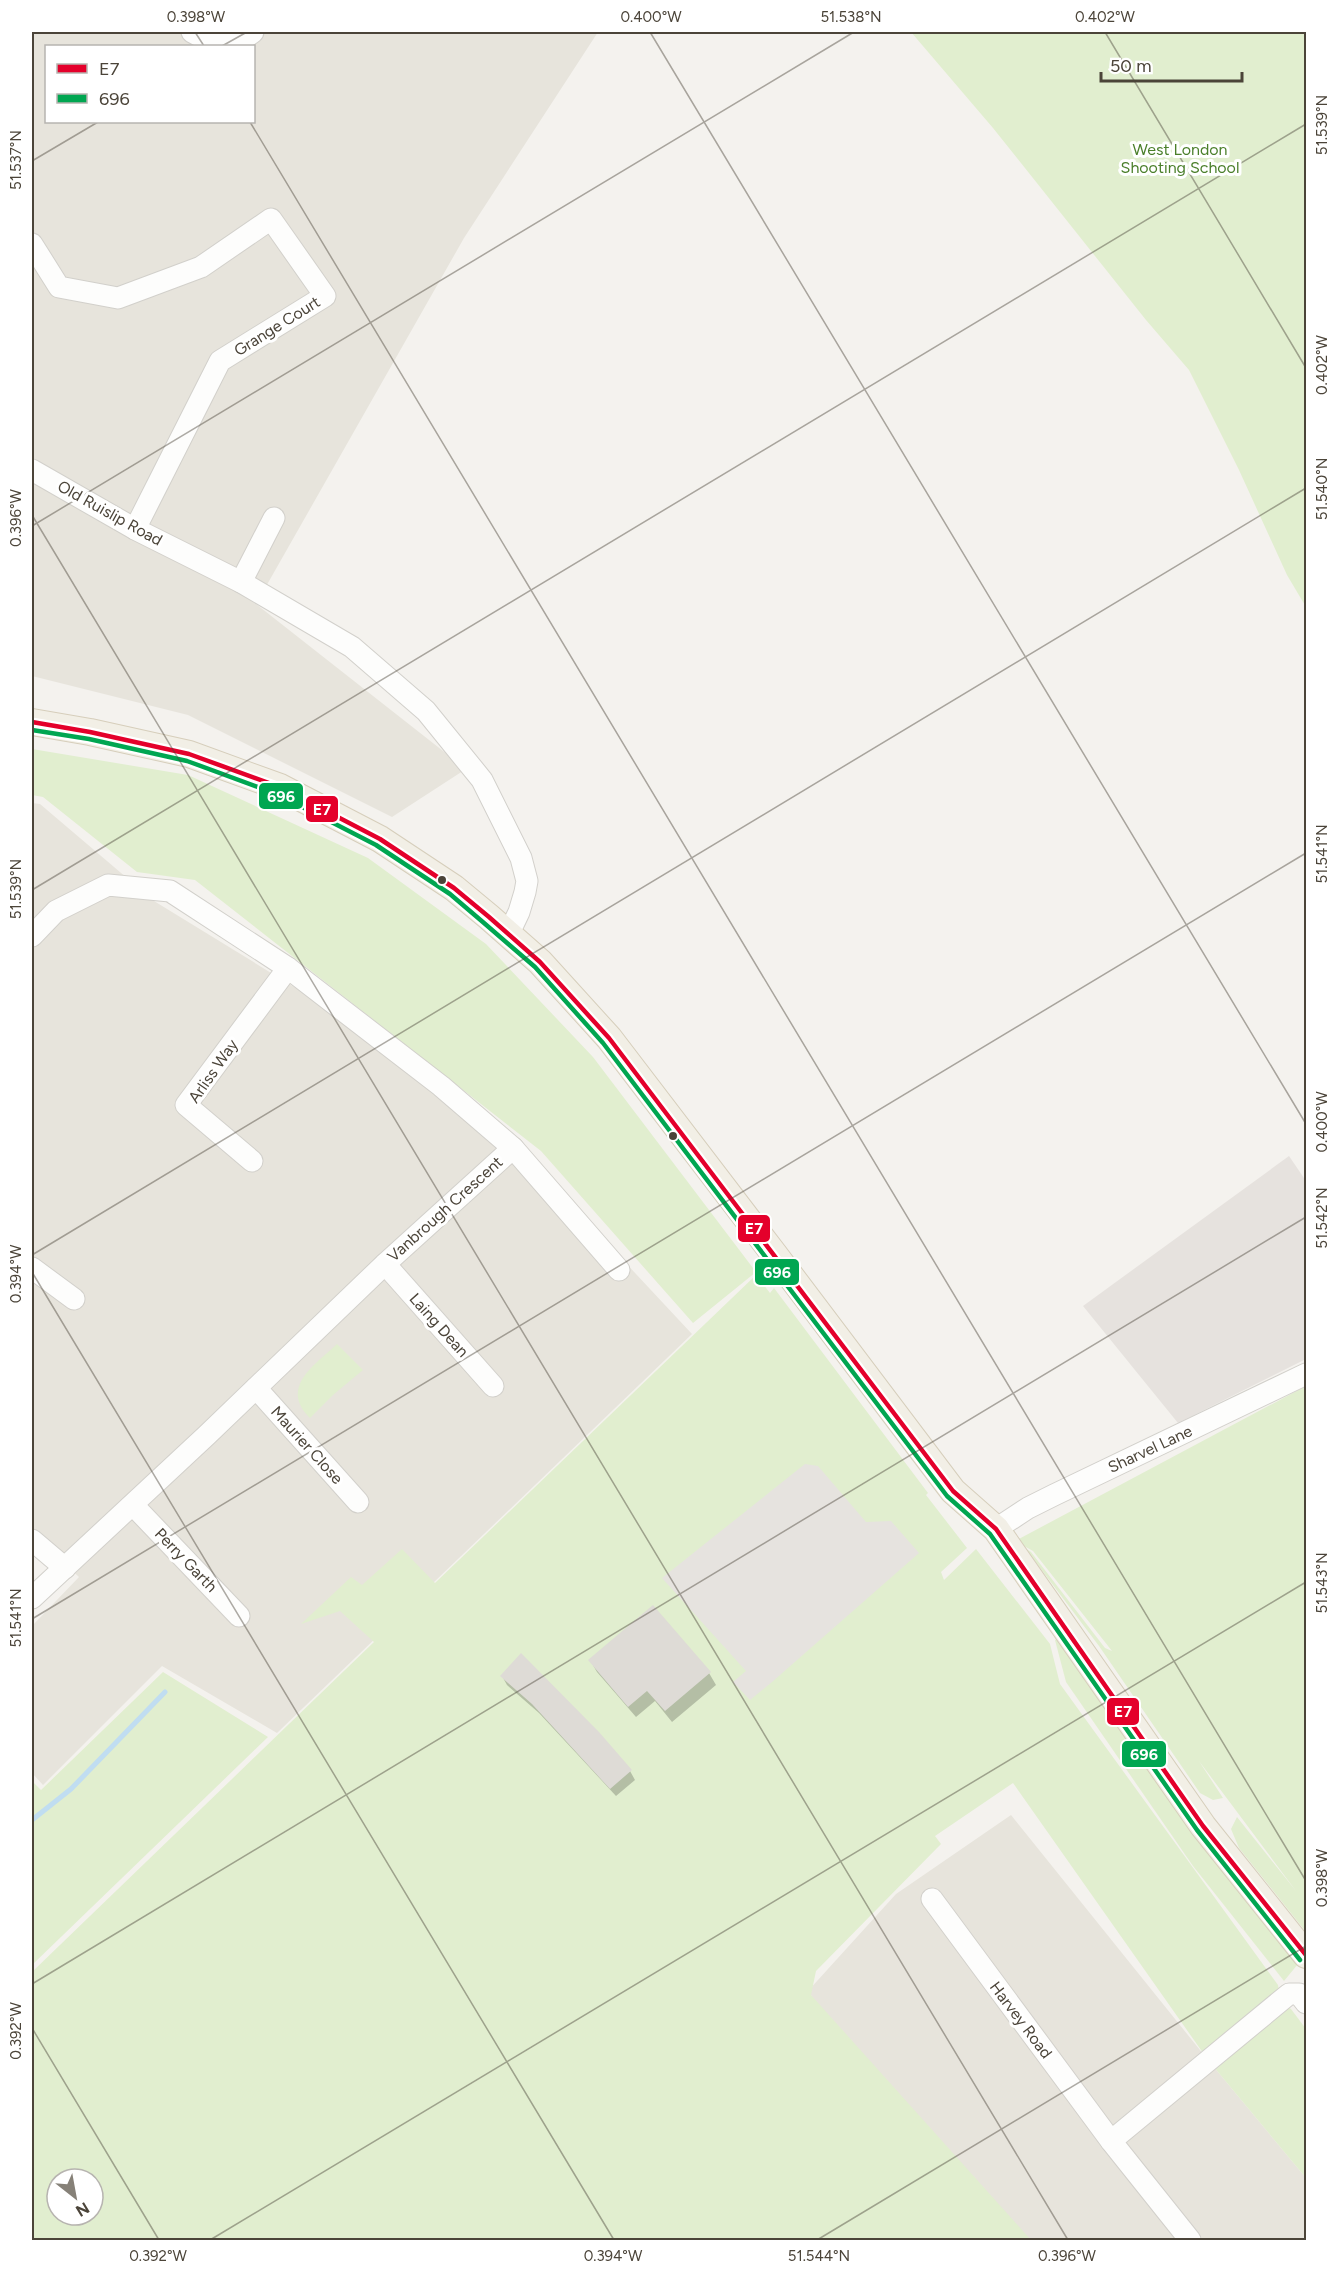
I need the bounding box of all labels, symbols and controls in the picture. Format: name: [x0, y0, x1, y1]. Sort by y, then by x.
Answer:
text: 0.398°W: [167, 8, 226, 26]
text: 0.400°W: [620, 8, 682, 26]
text: 51.538°N: [820, 8, 882, 26]
text: 0.402°W: [1075, 8, 1136, 26]
legend: [45, 45, 255, 123]
scale bar: [1101, 45, 1242, 83]
text: 50 m: [1110, 55, 1152, 77]
text: E7: [99, 58, 120, 80]
text: 696: [99, 88, 130, 110]
text: 51.539°N: [1313, 95, 1331, 155]
text: 51.537°N: [7, 130, 25, 190]
park label: West London Shooting School: [1121, 140, 1239, 177]
street label: Grange Court: [230, 292, 324, 360]
text: 0.402°W: [1313, 334, 1331, 395]
text: 51.540°N: [1313, 458, 1331, 520]
street label: Old Ruislip Road: [54, 476, 166, 550]
text: 0.396°W: [7, 488, 25, 547]
line badge: 696: [258, 782, 304, 810]
text: 696: [267, 787, 295, 806]
line badge: E7: [305, 795, 339, 823]
text: E7: [313, 800, 331, 819]
text: 51.541°N: [1313, 824, 1331, 884]
text: 51.539°N: [7, 859, 25, 919]
unlabelled marker: [436, 874, 448, 886]
street label: Arliss Way: [184, 1035, 242, 1107]
text: 0.400°W: [1313, 1091, 1331, 1153]
unlabelled marker: [667, 1130, 679, 1142]
street label: Vanbrough Crescent: [384, 1152, 506, 1266]
text: 51.542°N: [1313, 1187, 1331, 1249]
line badge: E7: [737, 1214, 771, 1243]
text: E7: [745, 1219, 763, 1238]
text: 0.394°W: [7, 1244, 25, 1303]
line badge: 696: [754, 1258, 800, 1286]
text: 696: [763, 1263, 791, 1282]
street label: Laing Dean: [405, 1289, 473, 1361]
street label: Maurier Close: [267, 1402, 347, 1488]
street label: Sharvel Lane: [1105, 1421, 1195, 1477]
street label: Perry Garth: [151, 1524, 221, 1596]
text: 51.543°N: [1313, 1552, 1331, 1614]
text: 51.541°N: [7, 1588, 25, 1648]
line badge: E7: [1106, 1697, 1140, 1726]
text: E7: [1114, 1702, 1132, 1721]
line badge: 696: [1121, 1740, 1167, 1768]
text: 696: [1130, 1745, 1158, 1764]
text: 0.398°W: [1313, 1848, 1331, 1907]
street label: Harvey Road: [986, 1978, 1056, 2062]
text: 0.392°W: [7, 2002, 25, 2060]
north arrow: [45, 2167, 105, 2227]
text: N: [72, 2198, 93, 2221]
text: 0.392°W: [129, 2247, 187, 2265]
text: 0.394°W: [584, 2247, 643, 2265]
text: 51.544°N: [788, 2247, 850, 2265]
text: 0.396°W: [1038, 2247, 1097, 2265]

